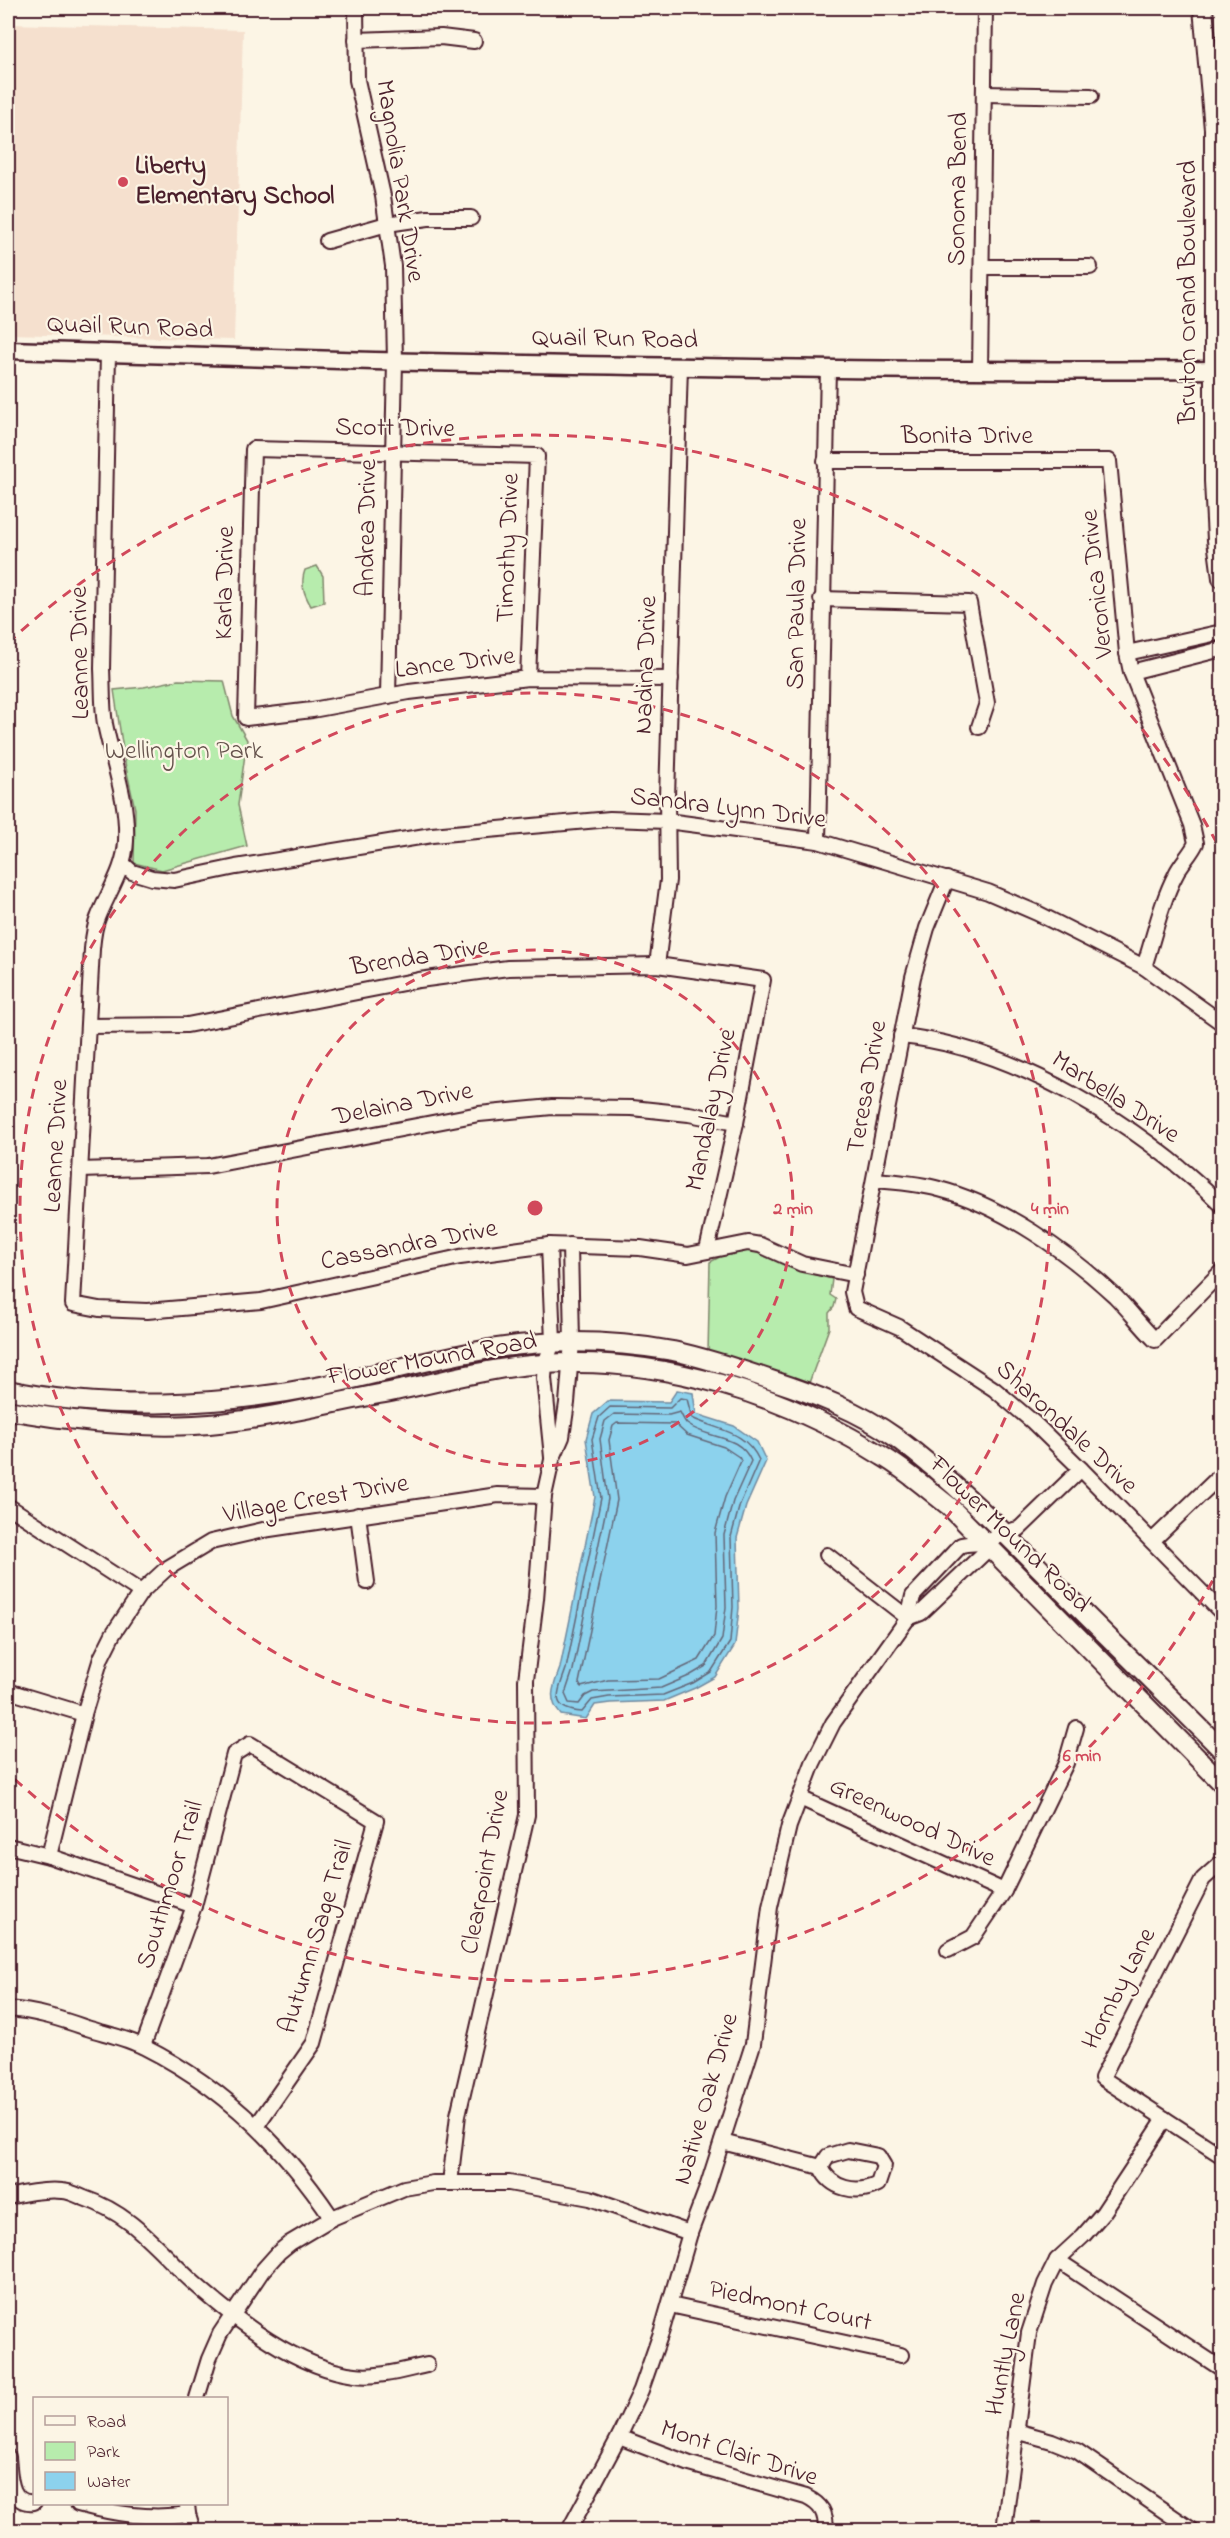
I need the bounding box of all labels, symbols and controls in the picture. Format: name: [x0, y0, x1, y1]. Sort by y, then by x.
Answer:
street label: Magnolia Park Drive: [364, 77, 434, 285]
street label: Sonoma Bend: [939, 111, 979, 266]
place label: Liberty Elementary School: [135, 148, 334, 216]
street label: Bruton Orand Boulevard: [1170, 160, 1208, 425]
marker: Liberty Elementary School: [116, 175, 130, 189]
street label: Quail Run Road: [46, 306, 214, 350]
street label: Quail Run Road: [532, 320, 699, 360]
street label: Scott Drive: [335, 409, 456, 449]
street label: Bonita Drive: [900, 418, 1033, 456]
street label: Andrea Drive: [348, 458, 388, 597]
street label: Timothy Drive: [487, 472, 531, 623]
street label: Veronica Drive: [1071, 507, 1125, 661]
street label: San Paula Drive: [778, 518, 819, 690]
street label: Karla Drive: [206, 525, 246, 640]
street label: Leanne Drive: [61, 586, 101, 720]
street label: Nadina Drive: [626, 595, 668, 735]
street label: Lance Drive: [393, 638, 517, 690]
park label: Wellington Park: [105, 733, 264, 771]
street label: Sandra Lynn Drive: [628, 778, 829, 840]
street label: Brenda Drive: [347, 928, 492, 988]
street label: Teresa Drive: [838, 1017, 898, 1156]
street label: Mandalay Drive: [676, 1025, 748, 1195]
street label: Marbella Drive: [1043, 1042, 1187, 1154]
street label: Delaina Drive: [329, 1073, 476, 1137]
street label: Leanne Drive: [35, 1078, 79, 1214]
text: 2 min: [772, 1197, 813, 1223]
text: 4 min: [1031, 1197, 1069, 1223]
centre of rings: [525, 1198, 545, 1218]
street label: Cassandra Drive: [317, 1210, 501, 1282]
street label: Flower Mound Road: [323, 1323, 540, 1397]
street label: Sharondale Drive: [986, 1352, 1146, 1505]
street label: Flower Mound Road: [919, 1447, 1099, 1623]
street label: Village Crest Drive: [219, 1465, 412, 1535]
text: 6 min: [1063, 1744, 1101, 1770]
street label: Greenwood Drive: [823, 1768, 1002, 1878]
street label: Clearpoint Drive: [451, 1786, 521, 1958]
street label: Southmoor Trail: [127, 1796, 215, 1974]
street label: Autumn Sage Trail: [270, 1836, 364, 2038]
street label: Hornby Lane: [1073, 1921, 1167, 2057]
street label: Native Oak Drive: [664, 2008, 750, 2189]
street label: Piedmont Court: [705, 2271, 875, 2343]
street label: Huntly Lane: [976, 2289, 1038, 2419]
legend: [33, 2397, 228, 2505]
text: Road: [87, 2410, 126, 2436]
street label: Mont Clair Drive: [655, 2411, 823, 2497]
text: Park: [87, 2440, 120, 2466]
text: Water: [87, 2470, 131, 2496]

